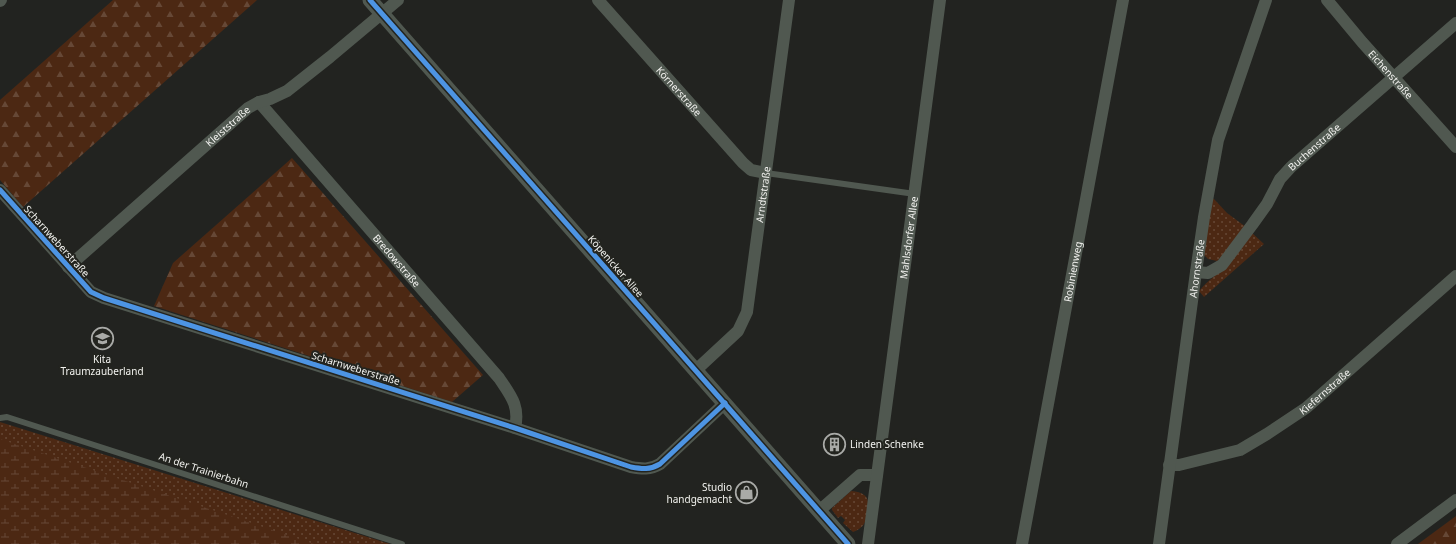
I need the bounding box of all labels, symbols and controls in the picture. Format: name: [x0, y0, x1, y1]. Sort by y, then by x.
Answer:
street label: Eichenstraße: [1365, 47, 1417, 102]
street label: Körnerstraße: [653, 63, 705, 119]
street label: Kleiststraße: [202, 102, 253, 150]
street label: Buchenstraße: [1285, 120, 1344, 174]
street label: Arndtstraße: [752, 165, 774, 223]
street label: Mahlsdorfer Allee: [896, 195, 921, 280]
street label: Scharnweberstraße: [21, 202, 93, 280]
street label: Bredowstraße: [370, 231, 424, 290]
street label: Köpenicker Allee: [585, 232, 647, 300]
street label: Ahornstraße: [1186, 238, 1208, 299]
street label: Robinienweg: [1060, 240, 1085, 303]
school or university icon: Kita Traumzauberland: [89, 326, 115, 352]
street label: Scharnweberstraße: [310, 348, 402, 388]
place label: Kita Traumzauberland: [60, 352, 144, 378]
street label: Kiefernstraße: [1296, 365, 1354, 418]
building icon: Linden Schenke: [821, 431, 847, 457]
place label: Linden Schenke: [850, 437, 924, 451]
street label: An der Trainierbahn: [157, 449, 251, 491]
place label: Studio handgemacht: [667, 480, 732, 506]
shop icon: Studio handgemacht: [734, 480, 760, 506]

